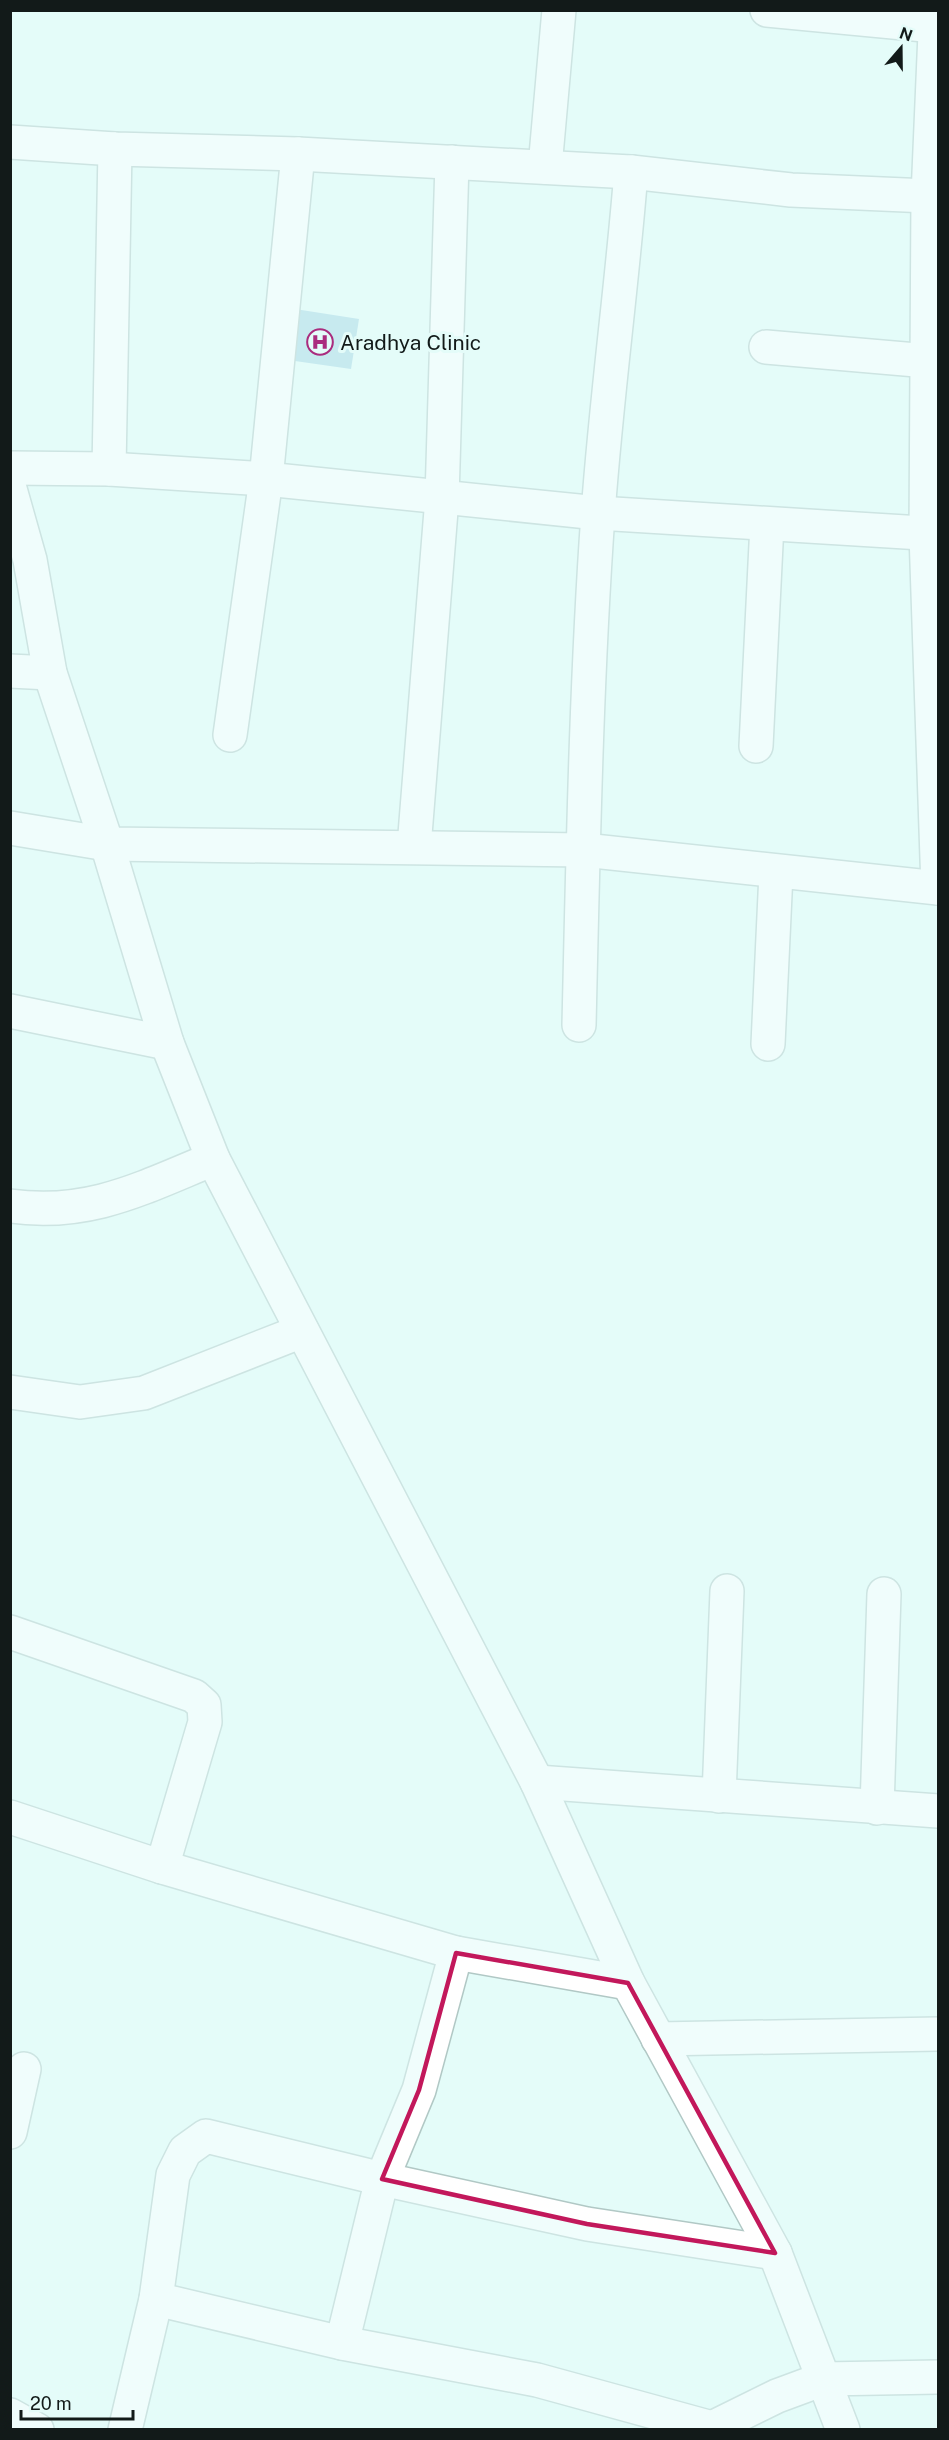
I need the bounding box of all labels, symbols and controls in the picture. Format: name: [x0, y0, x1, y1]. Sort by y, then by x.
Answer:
north arrow: [871, 18, 931, 78]
text: N: [897, 23, 915, 45]
hospital icon: Aradhya Clinic: [305, 327, 335, 357]
place label: Aradhya Clinic: [340, 330, 481, 355]
scale bar: [21, 2383, 134, 2421]
text: 20 m: [30, 2393, 72, 2414]

